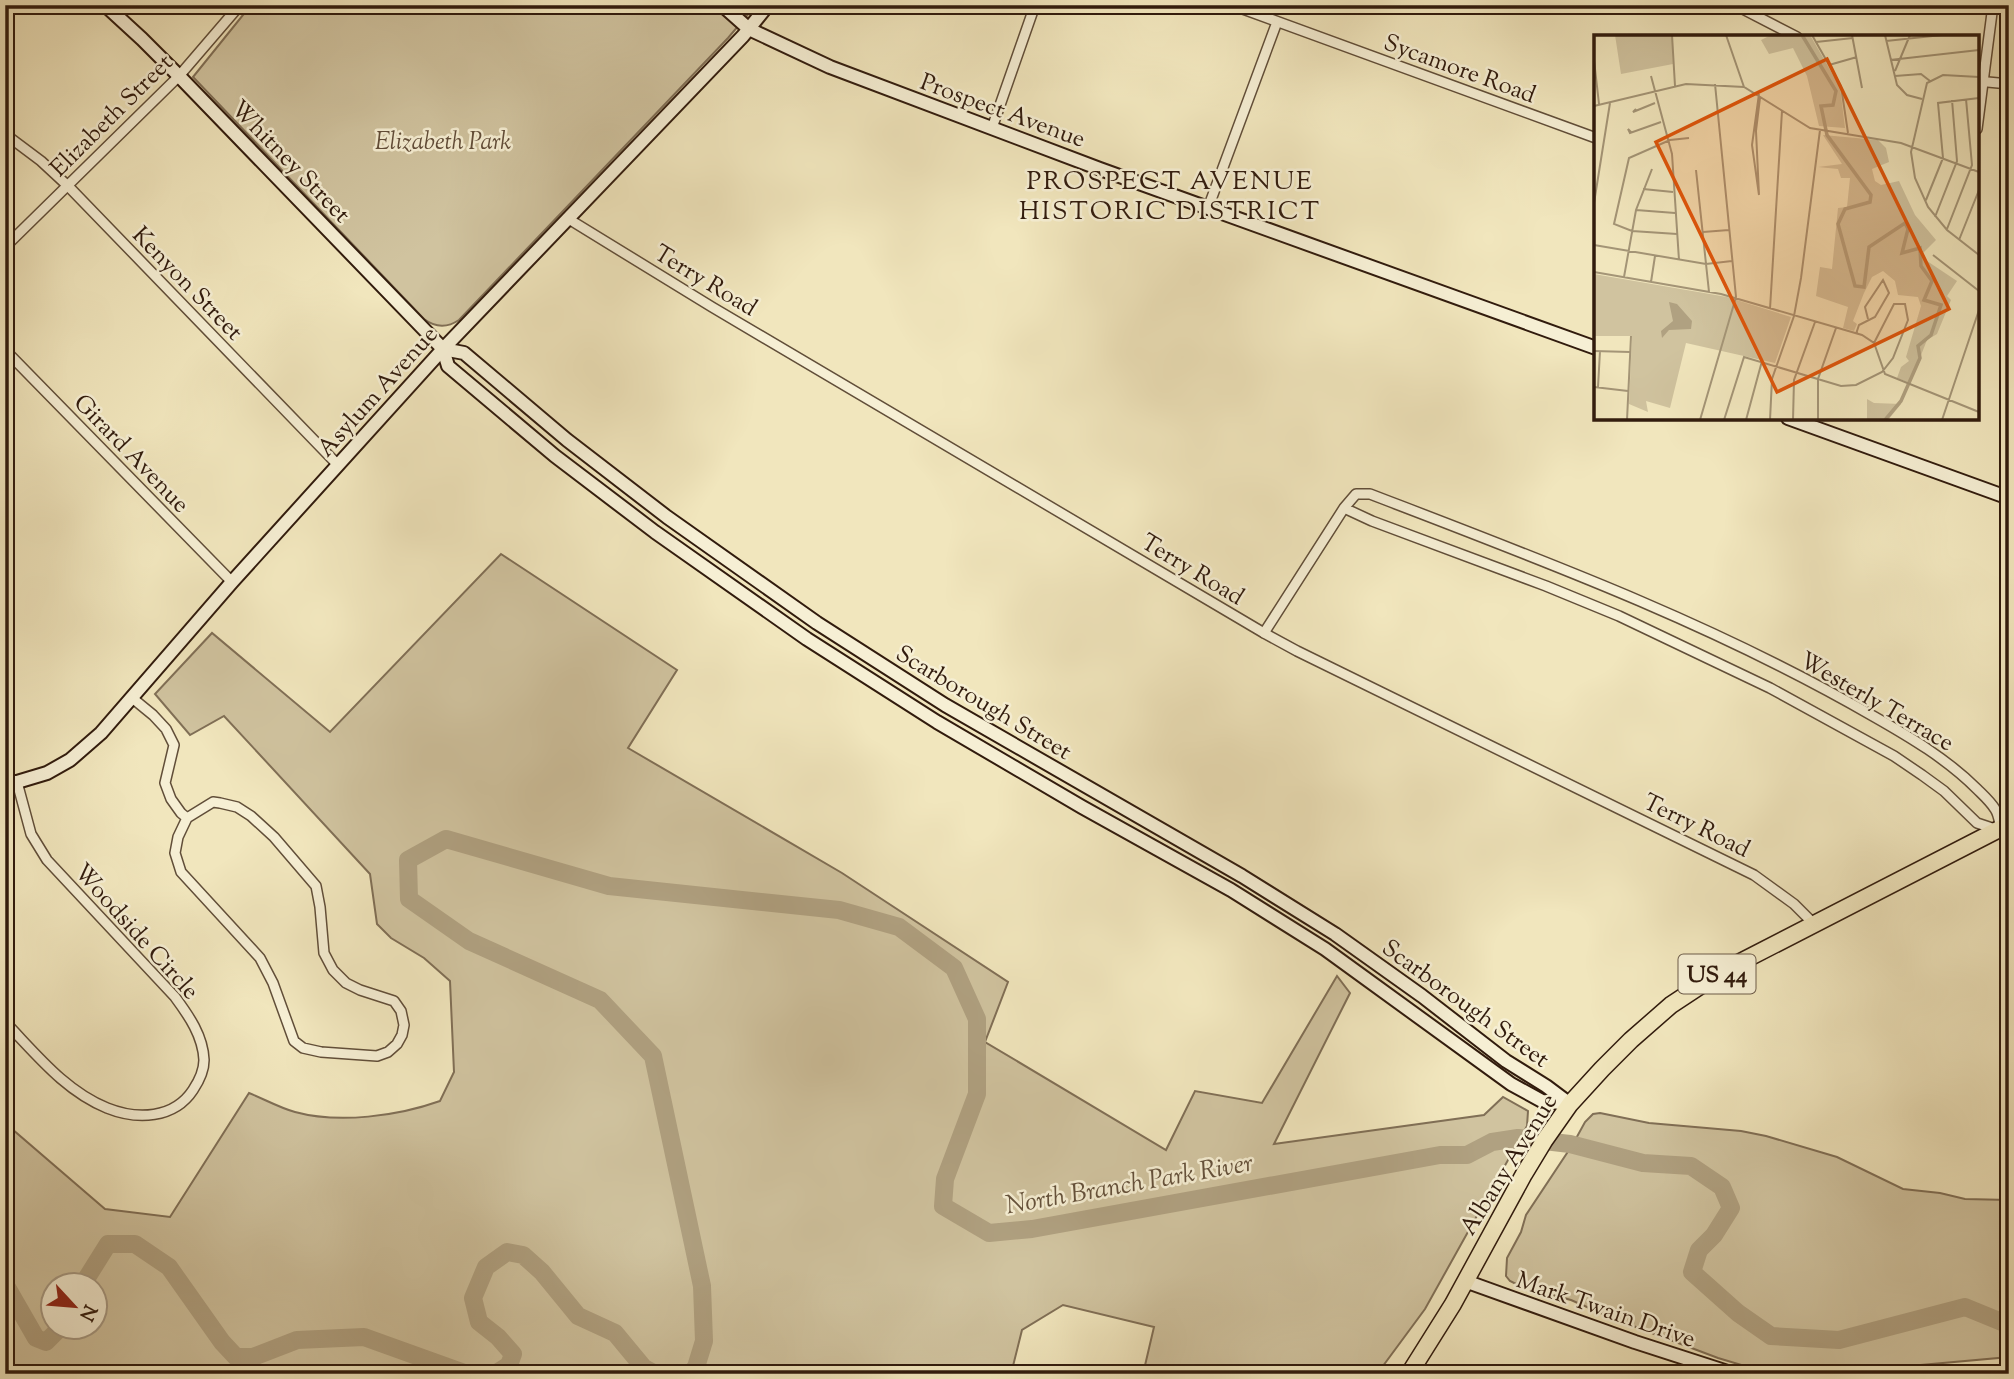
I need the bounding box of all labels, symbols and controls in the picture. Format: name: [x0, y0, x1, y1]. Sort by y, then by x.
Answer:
street label: Sycamore Road: [1378, 27, 1541, 113]
inset map: [1594, 35, 1979, 420]
street label: Elizabeth Street: [43, 47, 182, 186]
street label: Prospect Avenue: [915, 66, 1090, 158]
street label: Whitney Street: [222, 93, 357, 232]
park label: Elizabeth Park: [375, 126, 511, 160]
district label: PROSPECT AVENUE HISTORIC DISTRICT: [1019, 164, 1321, 231]
street label: Kenyon Street: [123, 220, 250, 349]
street label: Terry Road: [647, 238, 763, 326]
street label: Asylum Avenue: [310, 319, 447, 465]
street label: Girard Avenue: [65, 387, 196, 522]
street label: Terry Road: [1134, 527, 1250, 615]
street label: Scarborough Street: [889, 638, 1077, 770]
street label: Westerly Terrace: [1792, 645, 1960, 761]
street label: Terry Road: [1637, 786, 1756, 867]
street label: Woodside Circle: [65, 857, 206, 1008]
street label: Scarborough Street: [1374, 932, 1556, 1077]
road number: US 44: [1678, 954, 1756, 993]
street label: Albany Avenue: [1453, 1088, 1567, 1242]
water label: North Branch Park River: [1003, 1145, 1256, 1225]
street label: Mark Twain Drive: [1511, 1264, 1700, 1357]
north arrow: [38, 1270, 108, 1340]
text: N: [72, 1300, 102, 1325]

